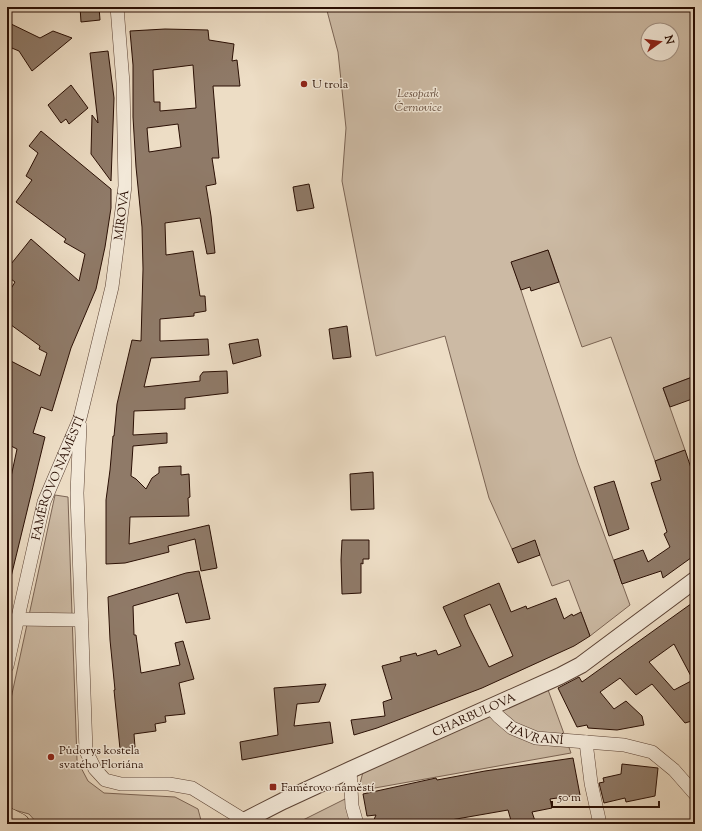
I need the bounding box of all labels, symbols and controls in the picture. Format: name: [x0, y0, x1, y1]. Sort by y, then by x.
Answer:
north arrow: [640, 22, 680, 62]
text: N: [660, 33, 678, 46]
place label: U trola: [312, 76, 349, 94]
marker: U trola: [299, 79, 309, 89]
park label: Lesopark Černovice: [394, 85, 442, 117]
street label: MÍROVÁ: [110, 188, 134, 241]
street label: FAMĚROVO NÁMĚSTÍ: [28, 414, 90, 542]
street label: CHARBULOVA: [430, 689, 519, 742]
street label: HAVRANÍ: [501, 718, 564, 750]
place label: Půdorys kostela svatého Floriána: [59, 742, 144, 774]
marker: Půdorys kostela svatého Floriána: [46, 752, 56, 762]
place label: Faměrovo náměstí: [281, 779, 375, 797]
marker: Faměrovo náměstí: [268, 782, 278, 792]
scale bar: [552, 783, 659, 809]
text: 50 m: [557, 789, 581, 807]

